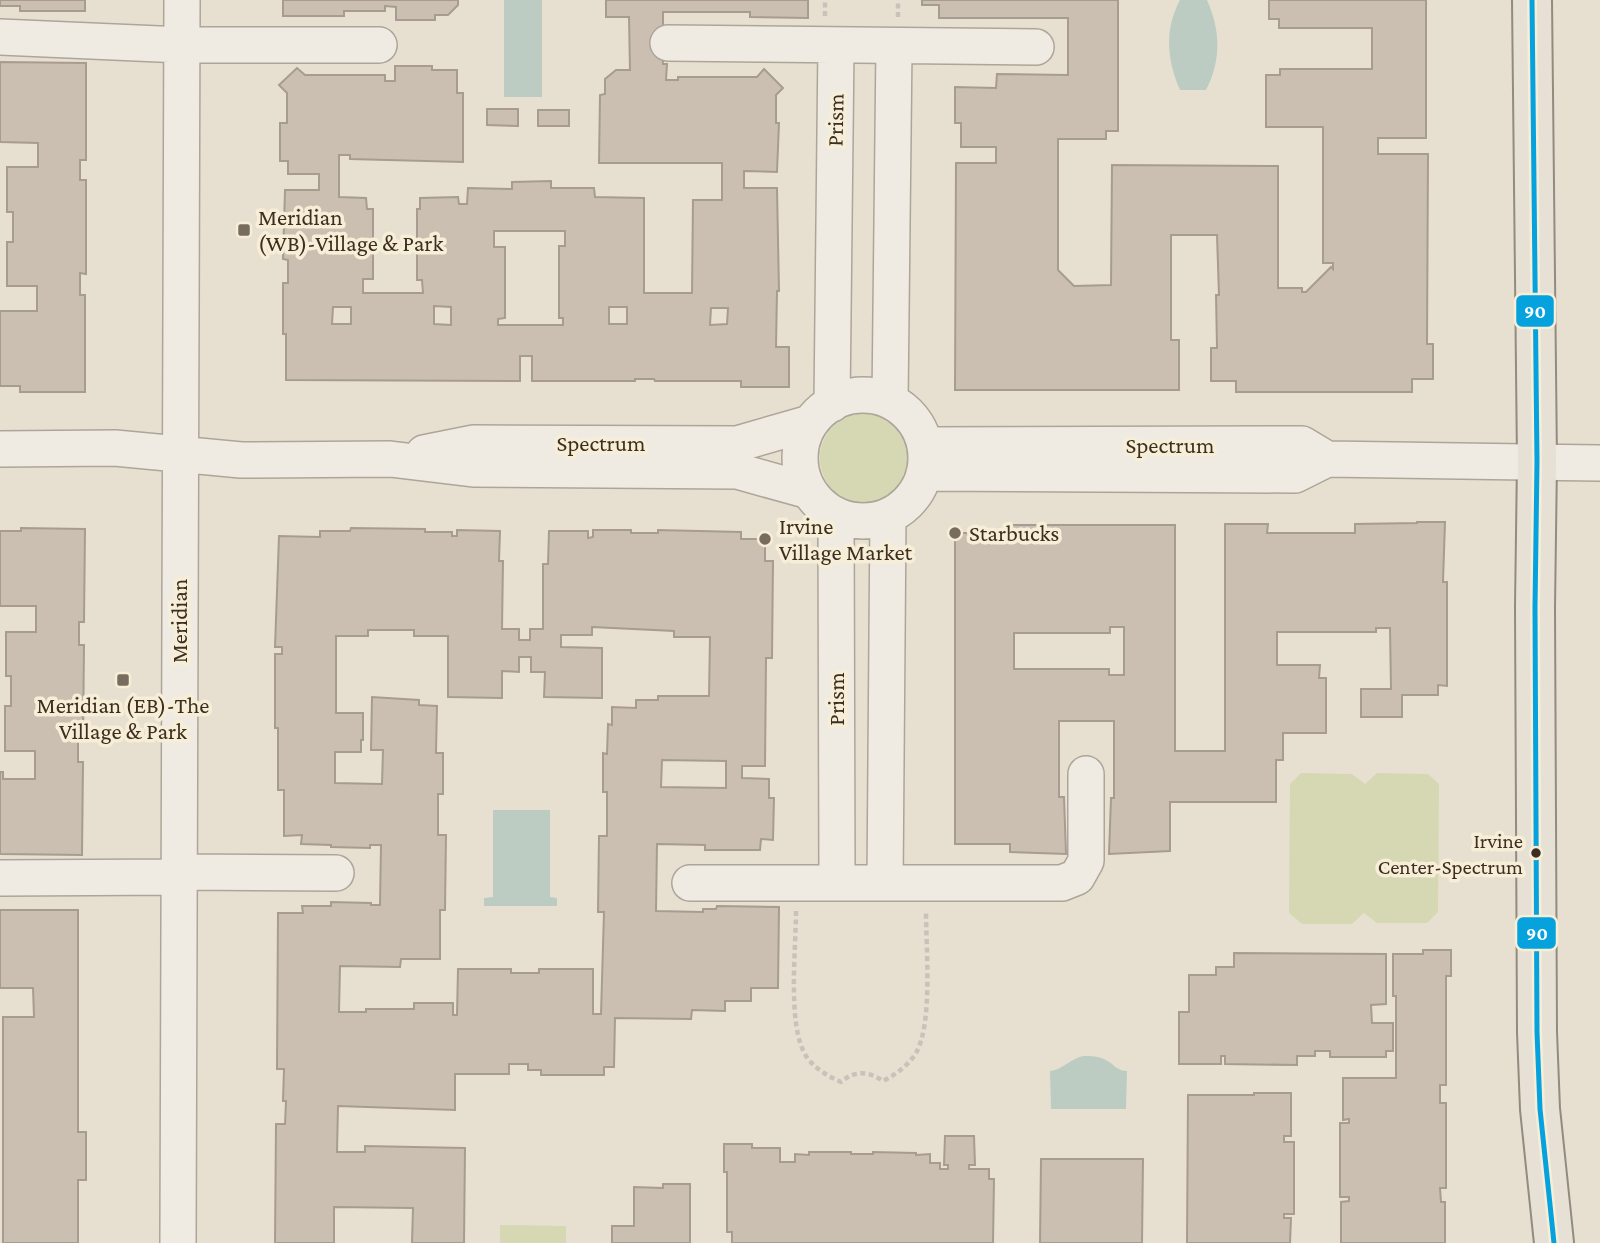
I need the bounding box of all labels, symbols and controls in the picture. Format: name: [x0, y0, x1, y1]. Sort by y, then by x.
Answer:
street label: Prism: [822, 93, 848, 147]
place label: Meridian (WB)-Village & Park: [258, 204, 443, 257]
marker: Meridian (WB)-Village & Park: [236, 222, 252, 238]
line badge: 90: [1515, 294, 1555, 328]
text: 90: [1524, 301, 1546, 322]
street label: Spectrum: [557, 430, 645, 456]
street label: Spectrum: [1126, 432, 1214, 458]
place label: Irvine Village Market: [779, 513, 913, 565]
place label: Starbucks: [969, 520, 1059, 546]
marker: Starbucks: [947, 525, 963, 541]
marker: Irvine Village Market: [757, 531, 773, 547]
street label: Meridian: [166, 579, 192, 663]
marker: Meridian (EB)-The Village & Park: [115, 672, 131, 688]
street label: Prism: [823, 672, 849, 726]
place label: Meridian (EB)-The Village & Park: [37, 692, 209, 744]
place label: Irvine Center-Spectrum: [1378, 829, 1523, 879]
marker: Irvine Center-Spectrum: [1529, 846, 1543, 860]
line badge: 90: [1516, 916, 1557, 950]
text: 90: [1526, 923, 1548, 944]

